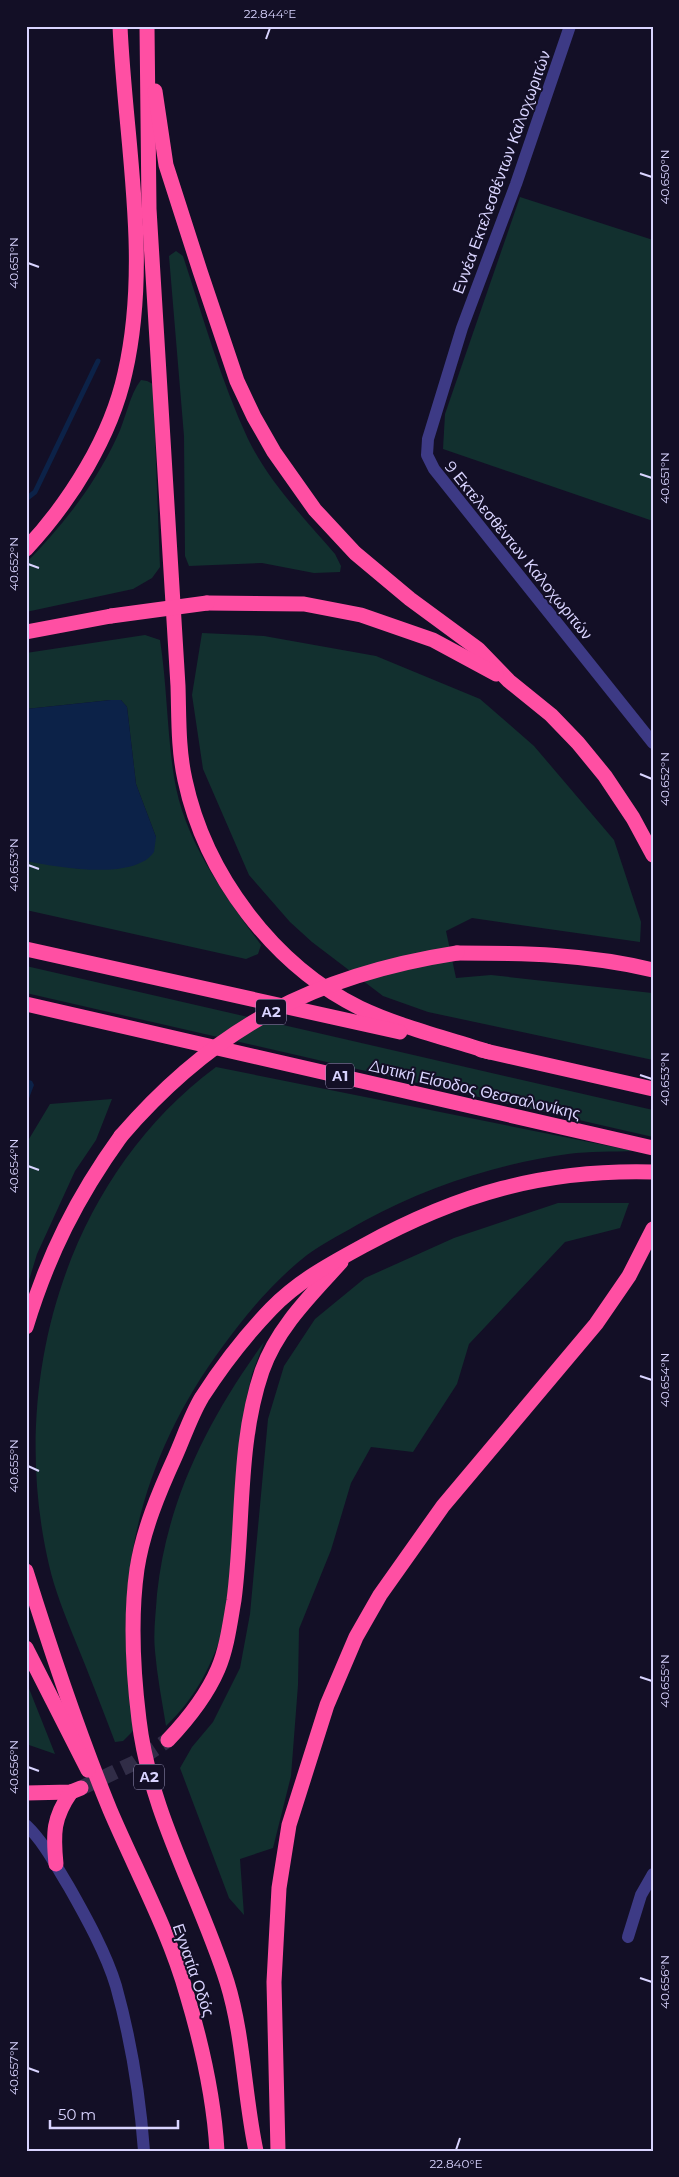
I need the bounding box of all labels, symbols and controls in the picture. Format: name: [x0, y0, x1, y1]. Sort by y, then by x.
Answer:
text: 22.844°E: [244, 6, 296, 21]
street label: Εννέα Εκτελεσθέντων Καλοχωριτών: [449, 48, 554, 296]
text: 40.650°N: [657, 149, 672, 205]
text: 40.651°N: [6, 237, 21, 289]
text: 40.651°N: [657, 452, 672, 504]
street label: 9 Εκτελεσθέντων Καλοχωριτών: [441, 457, 597, 643]
text: 40.652°N: [6, 537, 21, 591]
text: 40.652°N: [657, 752, 672, 806]
text: 40.653°N: [6, 838, 21, 892]
road number: Α2: [256, 1000, 286, 1024]
text: 40.653°N: [657, 1052, 672, 1106]
street label: Δυτική Είσοδος Θεσσαλονίκης: [367, 1056, 583, 1123]
road number: Α1: [326, 1064, 354, 1088]
text: 40.654°N: [6, 1139, 21, 1193]
text: 40.654°N: [657, 1353, 672, 1407]
text: 40.655°N: [6, 1439, 21, 1493]
text: 40.655°N: [657, 1654, 672, 1708]
text: 40.656°N: [6, 1740, 21, 1794]
road number: Α2: [134, 1764, 164, 1790]
street label: Εγνατία Οδός: [169, 1921, 218, 2019]
text: 40.656°N: [657, 1955, 672, 2009]
text: 40.657°N: [6, 2041, 21, 2095]
scale bar: [50, 2097, 178, 2129]
text: 50 m: [58, 2105, 96, 2124]
text: 22.840°E: [429, 2156, 483, 2171]

